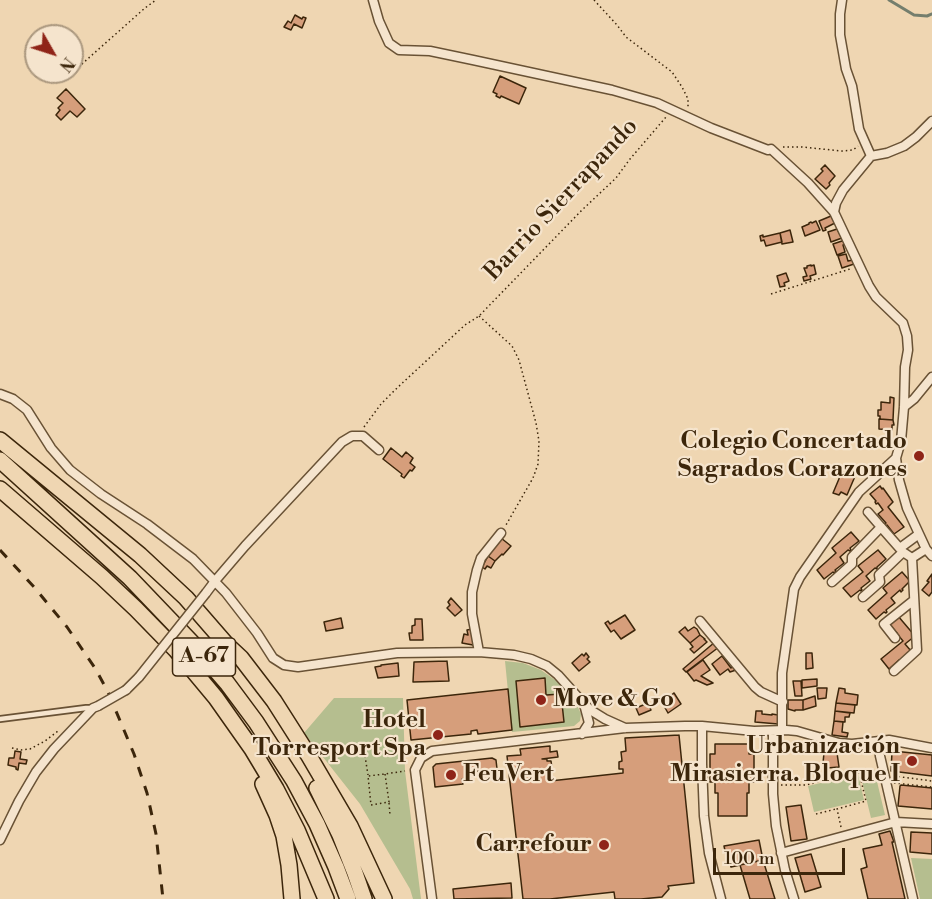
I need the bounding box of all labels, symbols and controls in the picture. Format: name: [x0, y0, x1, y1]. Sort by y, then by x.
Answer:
north arrow: [24, 24, 84, 84]
text: N: [55, 53, 78, 75]
street label: Barrio Sierrapando: [479, 113, 645, 287]
place label: Colegio Concertado Sagrados Corazones: [678, 428, 907, 484]
marker: Colegio Concertado Sagrados Corazones: [912, 449, 926, 463]
road number: A-67: [172, 638, 236, 676]
place label: Move & Go: [553, 686, 674, 714]
marker: Move & Go: [534, 693, 548, 707]
place label: Hotel Torresport Spa: [253, 707, 426, 763]
marker: Hotel Torresport Spa: [431, 728, 445, 742]
place label: Urbanización Mirasierra. Bloque I: [670, 733, 900, 789]
marker: Urbanización Mirasierra. Bloque I: [905, 754, 919, 768]
place label: FeuVert: [463, 761, 554, 789]
marker: FeuVert: [444, 768, 458, 782]
place label: Carrefour: [475, 831, 592, 859]
scale bar: [716, 836, 848, 874]
marker: Carrefour: [597, 838, 611, 852]
text: 100 m: [724, 847, 775, 870]

